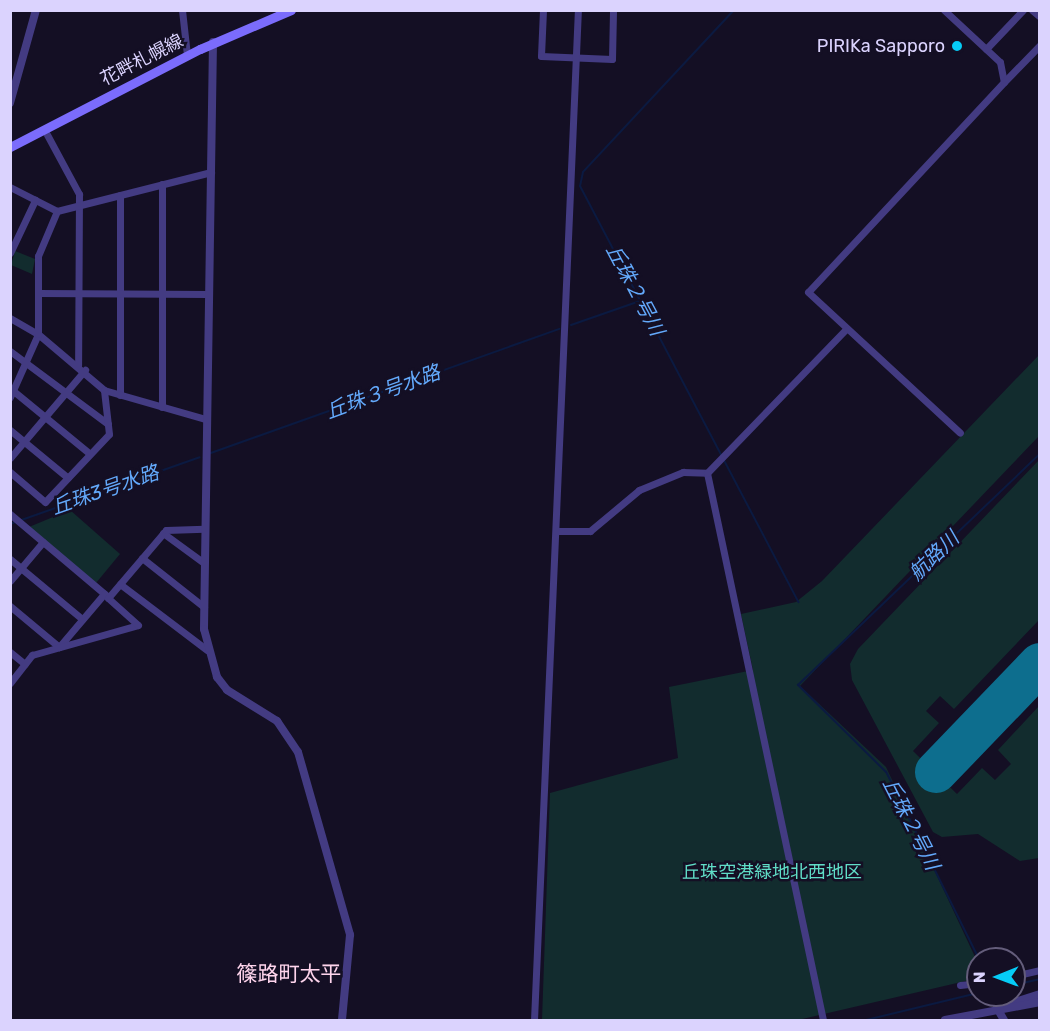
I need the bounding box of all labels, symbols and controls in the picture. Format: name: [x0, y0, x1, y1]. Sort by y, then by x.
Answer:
street label: 花畔札幌線: [97, 30, 187, 90]
place label: PIRIKa Sapporo: [817, 35, 945, 57]
marker: PIRIKa Sapporo: [950, 39, 964, 53]
water label: 丘珠２号川: [601, 240, 669, 340]
water label: 丘珠３号水路: [323, 360, 443, 424]
water label: 丘珠3号水路: [48, 460, 162, 520]
water label: 航路川: [904, 527, 964, 585]
water label: 丘珠２号川: [878, 774, 944, 874]
park label: 丘珠空港緑地北西地区: [682, 861, 862, 883]
north arrow: [966, 947, 1026, 1007]
district label: 篠路町太平: [237, 961, 341, 987]
text: N: [970, 971, 989, 983]

